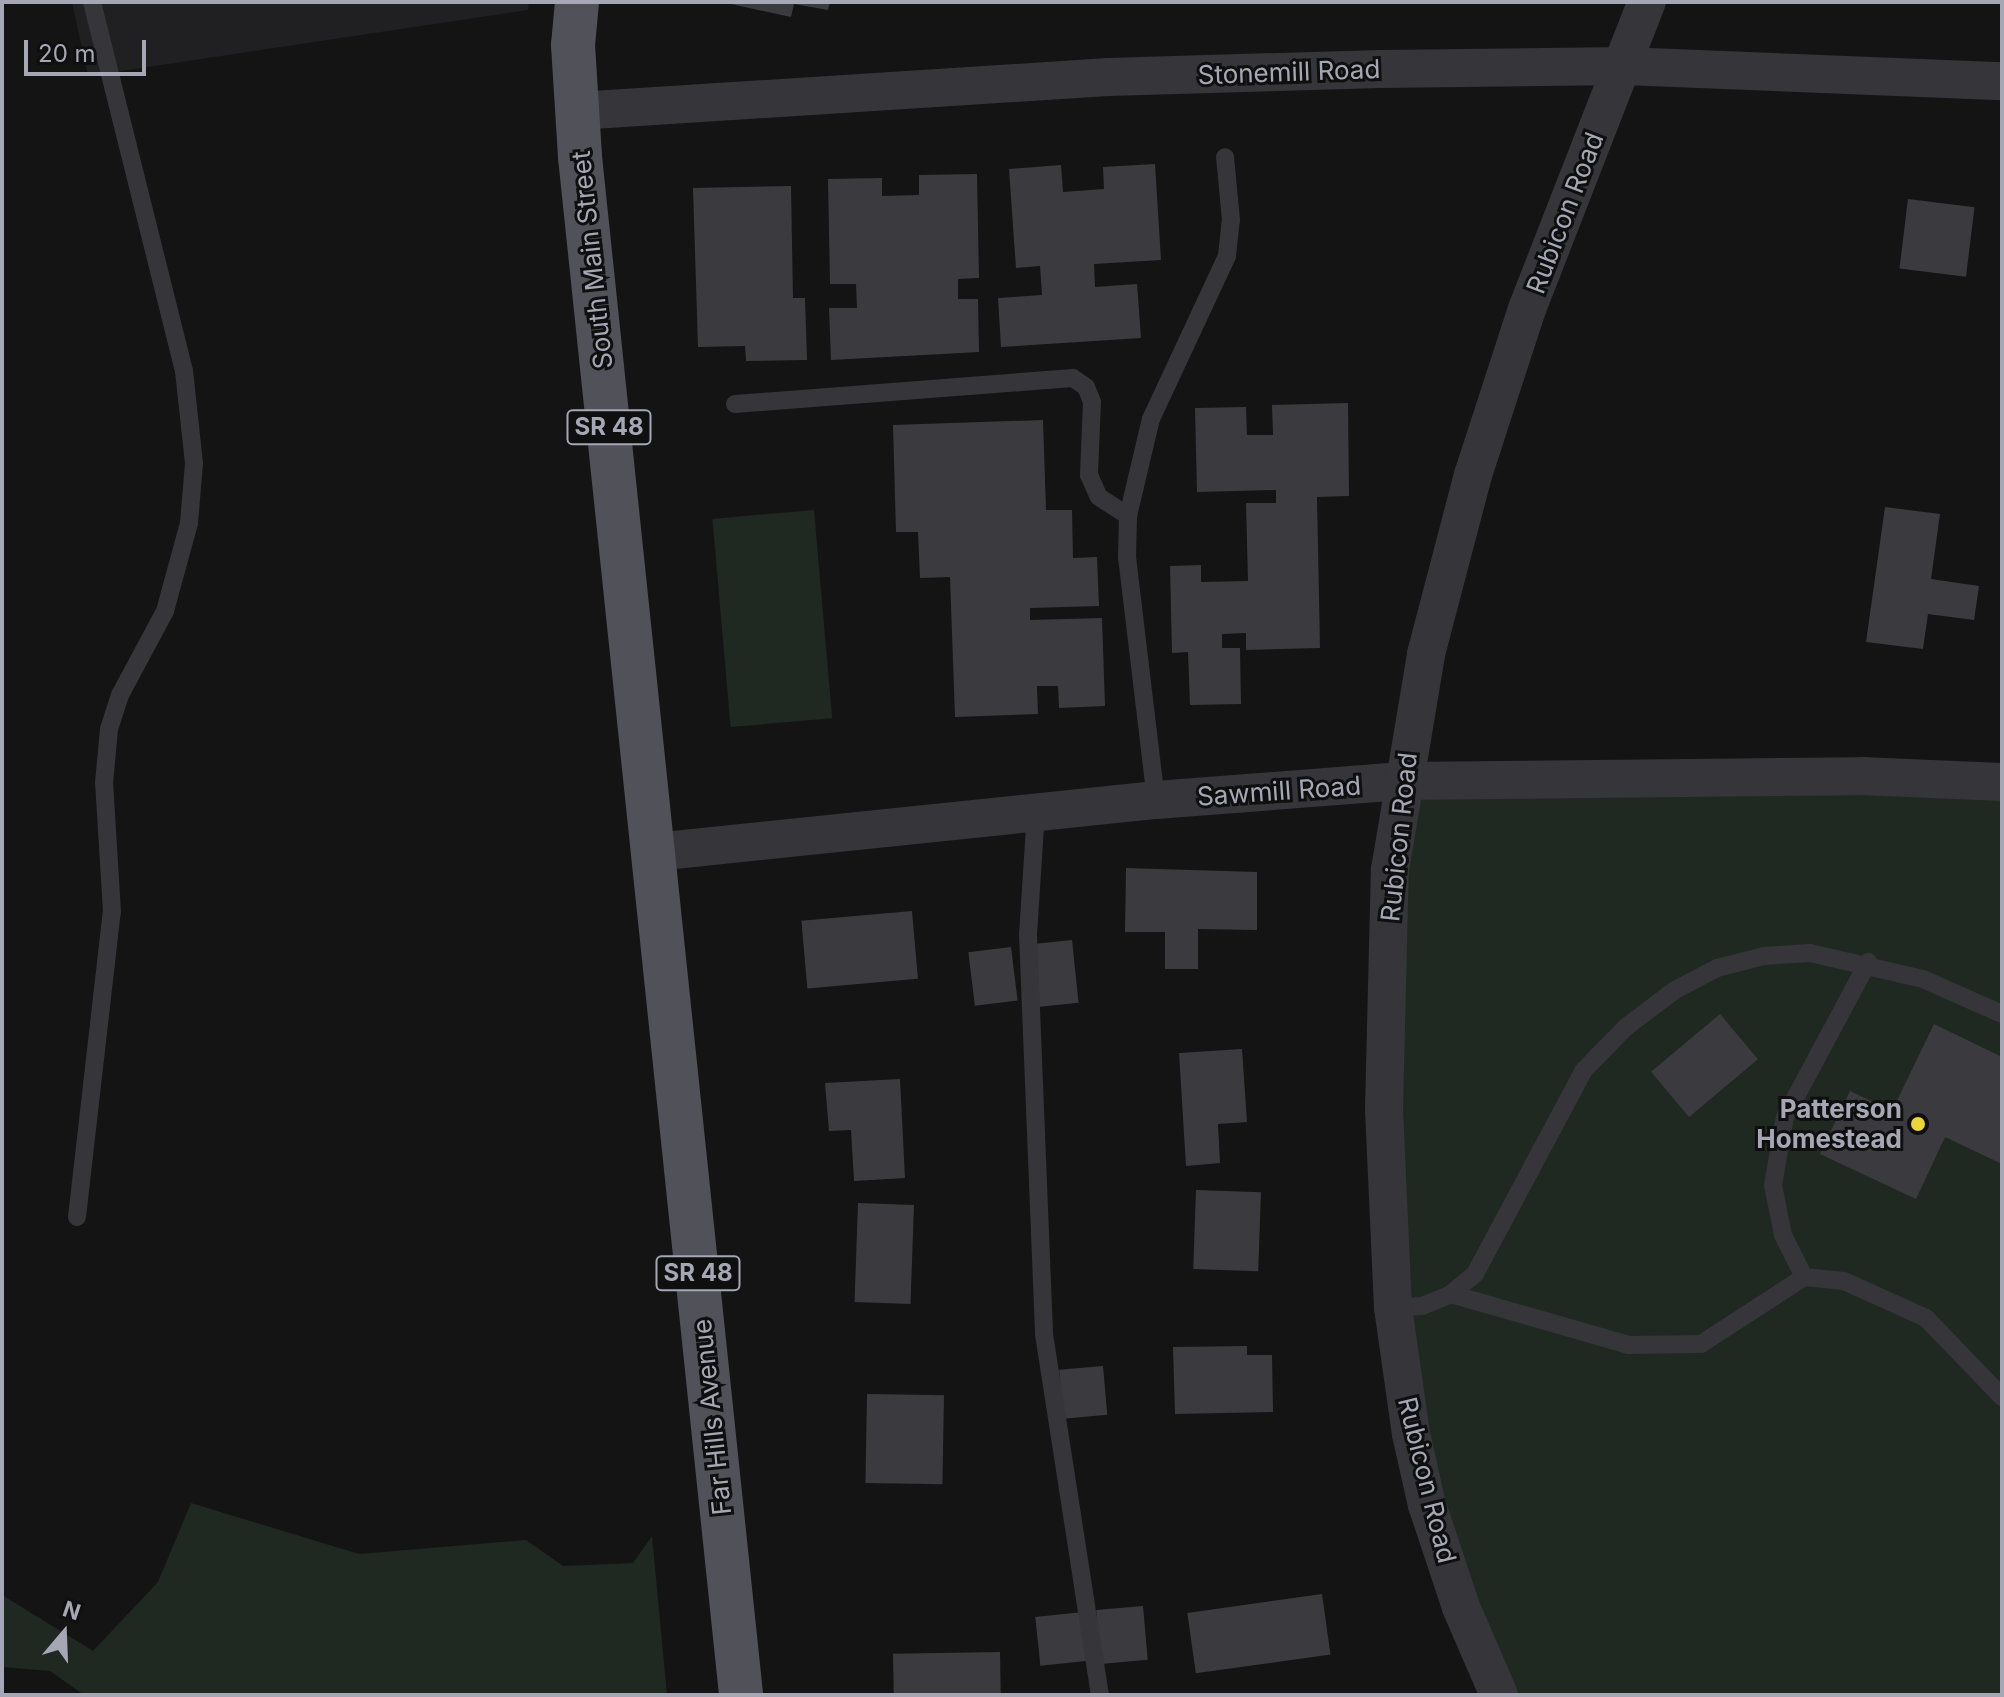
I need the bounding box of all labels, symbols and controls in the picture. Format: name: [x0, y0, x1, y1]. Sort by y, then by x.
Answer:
scale bar: [28, 24, 150, 74]
text: 20 m: [38, 39, 96, 68]
street label: Stonemill Road: [1197, 53, 1381, 91]
street label: Rubicon Road: [1520, 128, 1610, 298]
street label: South Main Street: [565, 149, 619, 371]
road number: SR 48: [565, 407, 653, 447]
street label: Rubicon Road: [1375, 751, 1423, 923]
street label: Sawmill Road: [1196, 770, 1362, 812]
place label: Patterson Homestead: [1756, 1093, 1902, 1154]
marker: Patterson Homestead: [1909, 1115, 1927, 1133]
road number: SR 48: [654, 1253, 742, 1293]
street label: Far Hills Avenue: [686, 1317, 738, 1517]
street label: Rubicon Road: [1391, 1394, 1463, 1566]
north arrow: [24, 1593, 104, 1673]
text: N: [60, 1595, 84, 1625]

